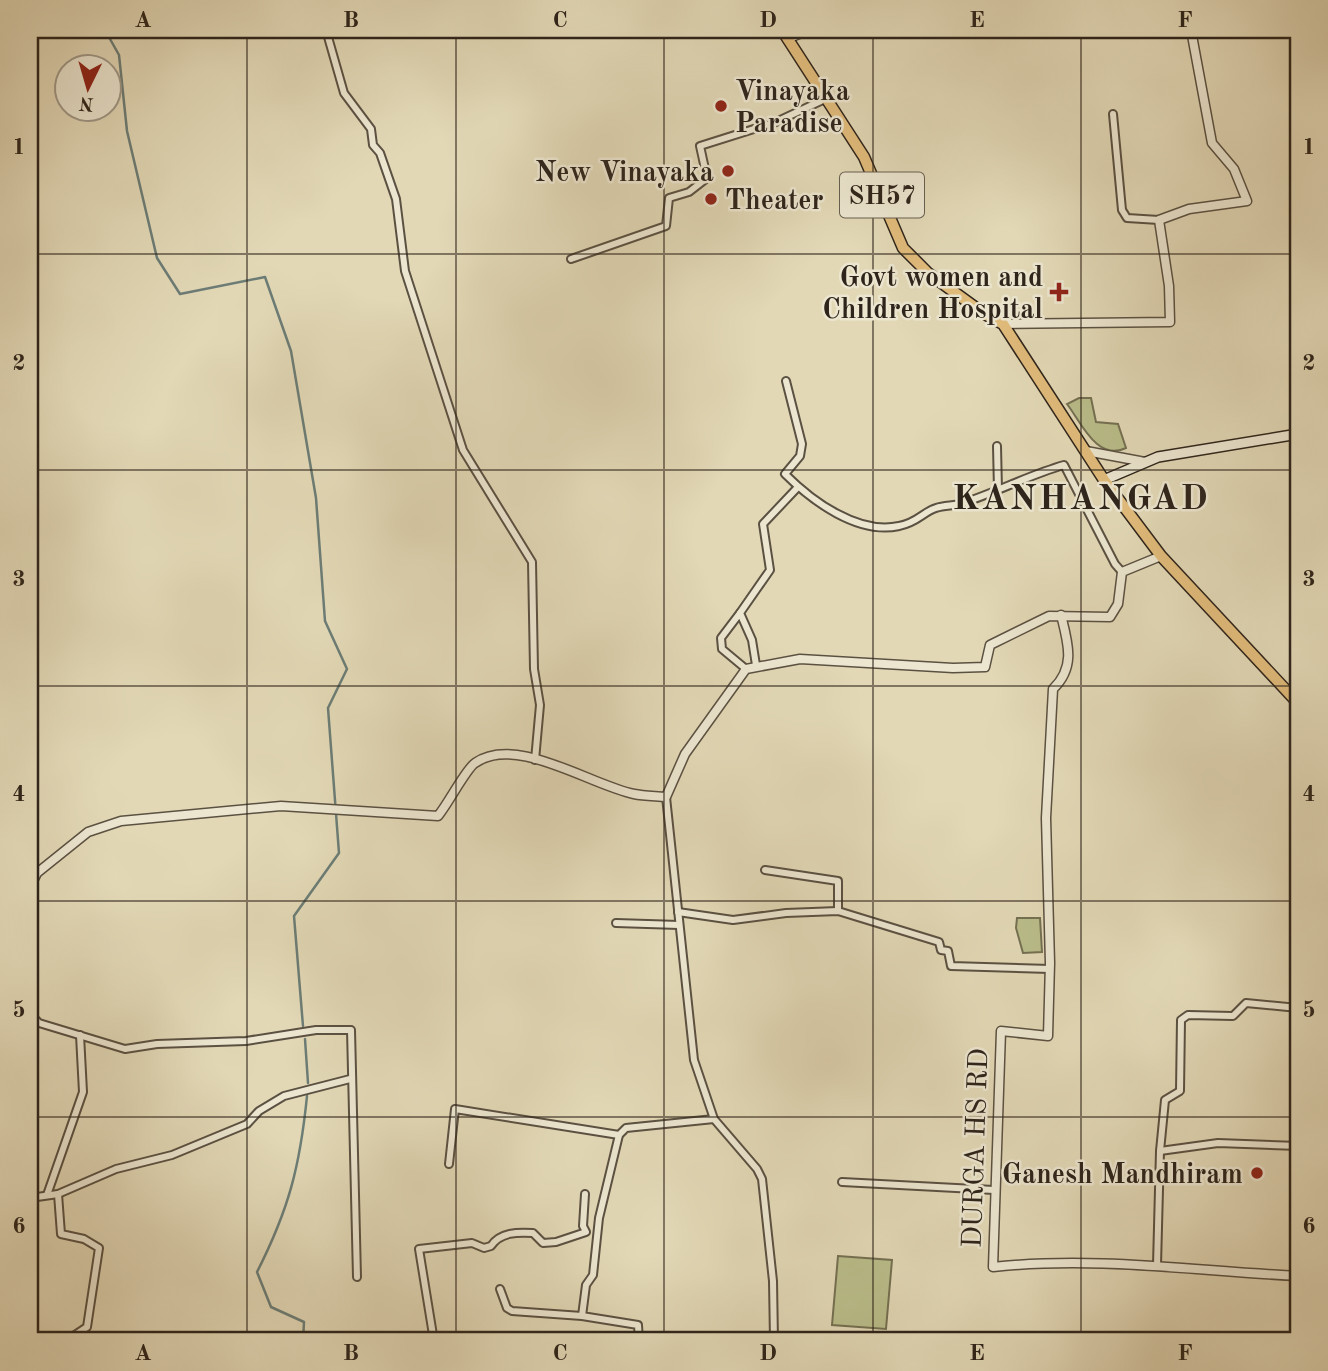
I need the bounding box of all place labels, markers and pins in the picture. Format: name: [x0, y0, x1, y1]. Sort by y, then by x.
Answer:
place label: Vinayaka Paradise: [735, 79, 850, 139]
marker: Vinayaka Paradise: [713, 98, 729, 114]
place label: New Vinayaka: [535, 160, 714, 188]
marker: New Vinayaka: [720, 163, 736, 179]
place label: Theater: [725, 188, 824, 216]
marker: Theater: [703, 191, 719, 207]
place label: Govt women and Children Hospital: [822, 265, 1043, 325]
marker: Govt women and Children Hospital: [1049, 282, 1069, 302]
place label: Ganesh Mandhiram: [1002, 1162, 1243, 1190]
marker: Ganesh Mandhiram: [1249, 1165, 1265, 1181]

